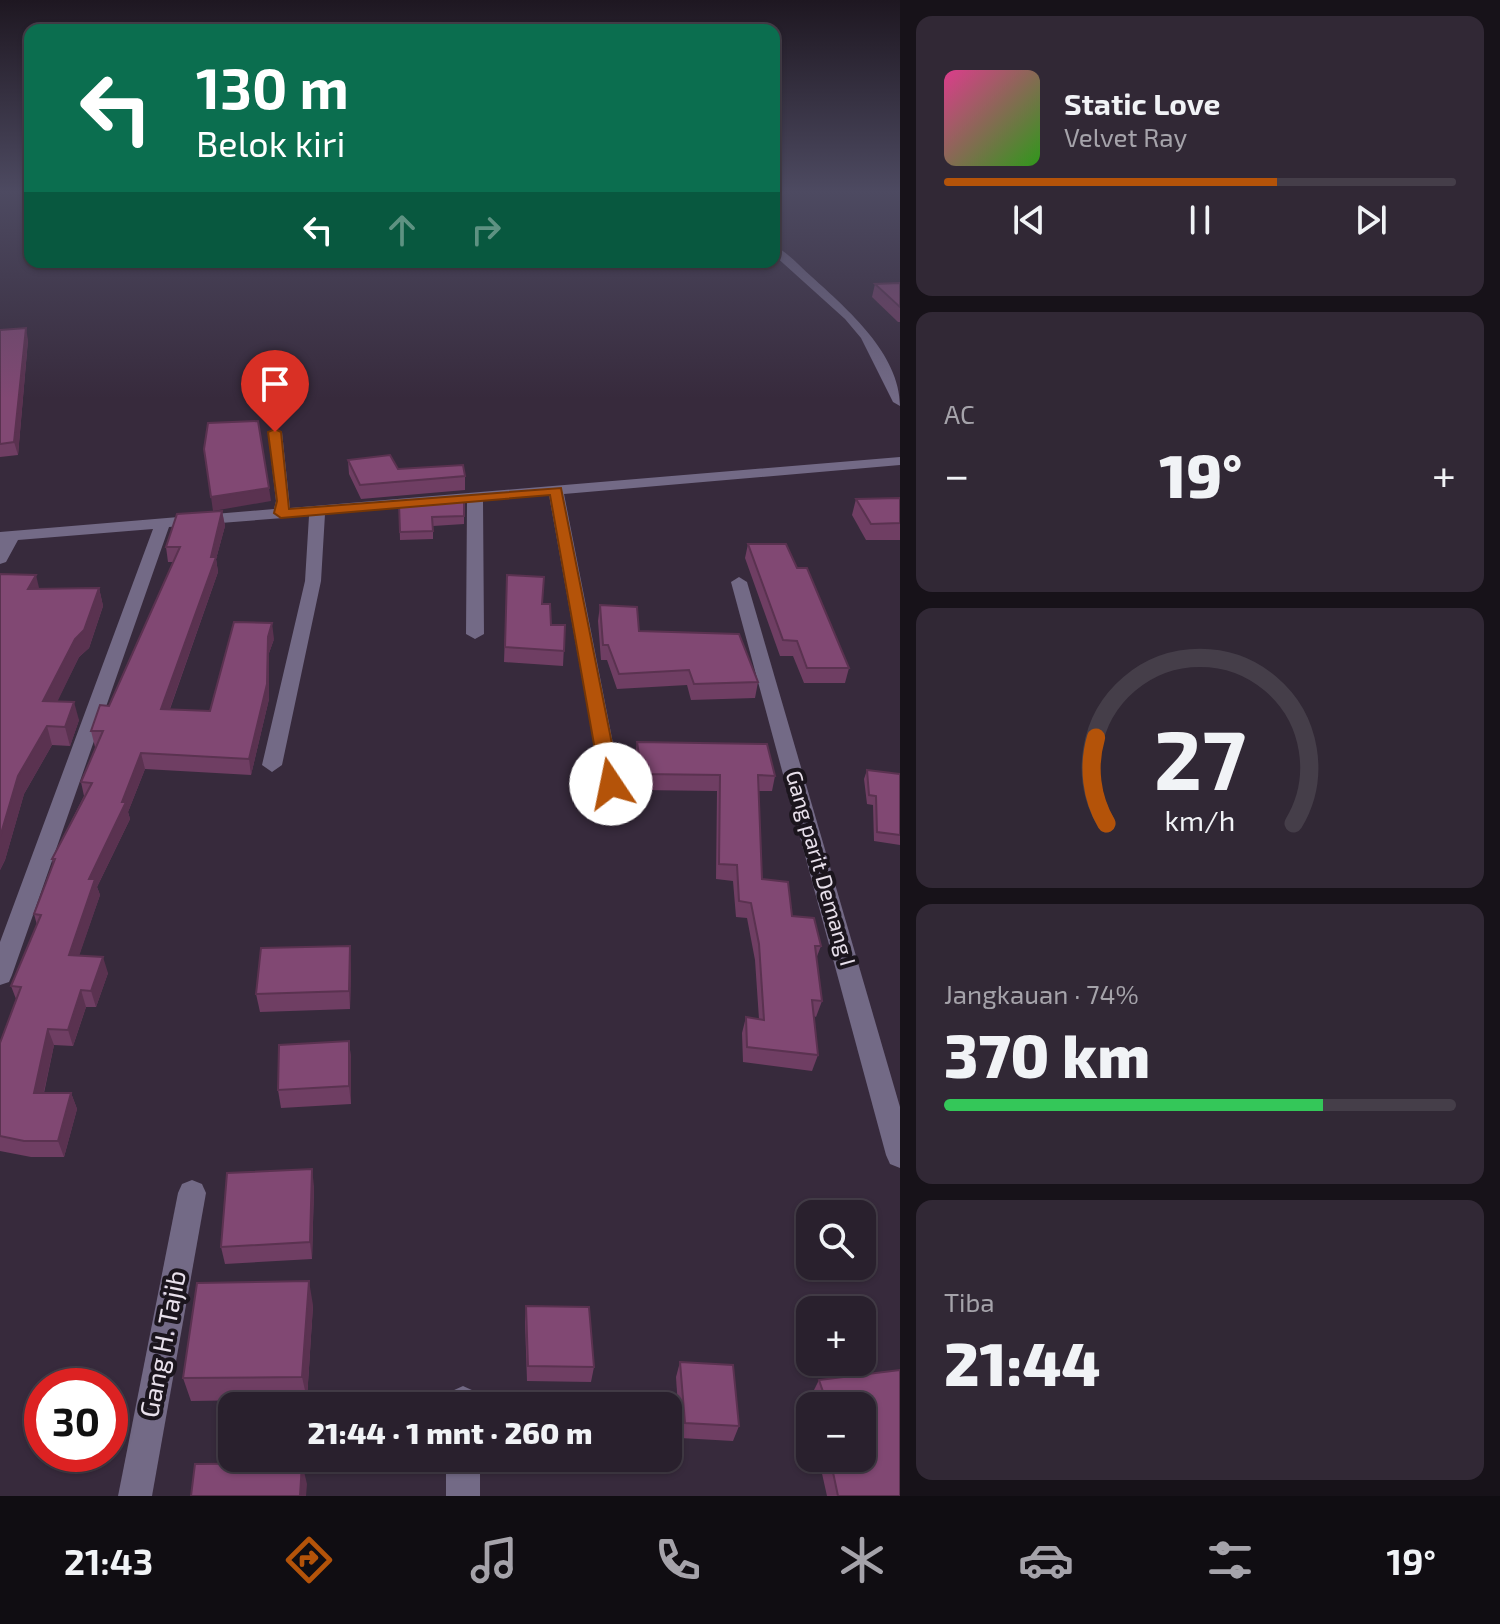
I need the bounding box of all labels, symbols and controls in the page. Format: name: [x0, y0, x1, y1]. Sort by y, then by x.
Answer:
text: 130 m: [196, 53, 349, 120]
icon: left: [64, 56, 168, 160]
text: Static Love: [1064, 85, 1220, 121]
text: Belok kiri: [196, 121, 345, 164]
text: Velvet Ray: [1064, 121, 1187, 152]
icon: previous: [1007, 198, 1051, 242]
icon: pause: [1178, 198, 1222, 242]
icon: next: [1349, 198, 1393, 242]
icon: left: [296, 208, 340, 252]
icon: ahead: [380, 208, 424, 252]
icon: right: [464, 208, 508, 252]
pin: [241, 350, 309, 432]
icon: arrive: [253, 362, 297, 406]
text: AC: [944, 398, 975, 429]
text: 19°: [1159, 438, 1242, 510]
text: −: [944, 447, 970, 500]
text: +: [1432, 447, 1456, 500]
text: 27: [1154, 707, 1246, 807]
position arrow: [569, 742, 653, 826]
street label: Gang parit Demang I: [782, 767, 862, 968]
text: km/h: [1165, 802, 1235, 837]
text: Jangkauan · 74%: [944, 978, 1139, 1009]
text: 370 km: [944, 1018, 1150, 1090]
map controls: [796, 1200, 876, 1472]
button: search: [796, 1200, 876, 1280]
street label: Gang H. Tajib: [132, 1268, 191, 1420]
text: Tiba: [944, 1286, 995, 1317]
button: +: [796, 1296, 876, 1376]
text: 21:44: [944, 1326, 1100, 1398]
speed limit sign: 30: [24, 1368, 128, 1472]
button: −: [796, 1392, 876, 1472]
text: 21:44 · 1 mnt · 260 m: [308, 1414, 592, 1450]
icon: directions: [281, 1532, 337, 1588]
icon: music: [466, 1532, 522, 1588]
icon: phone: [650, 1532, 706, 1588]
icon: climate: [834, 1532, 890, 1588]
icon: car: [1018, 1532, 1074, 1588]
icon: filters: [1202, 1532, 1258, 1588]
text: 21:43: [64, 1539, 153, 1582]
text: 19°: [1387, 1539, 1436, 1582]

